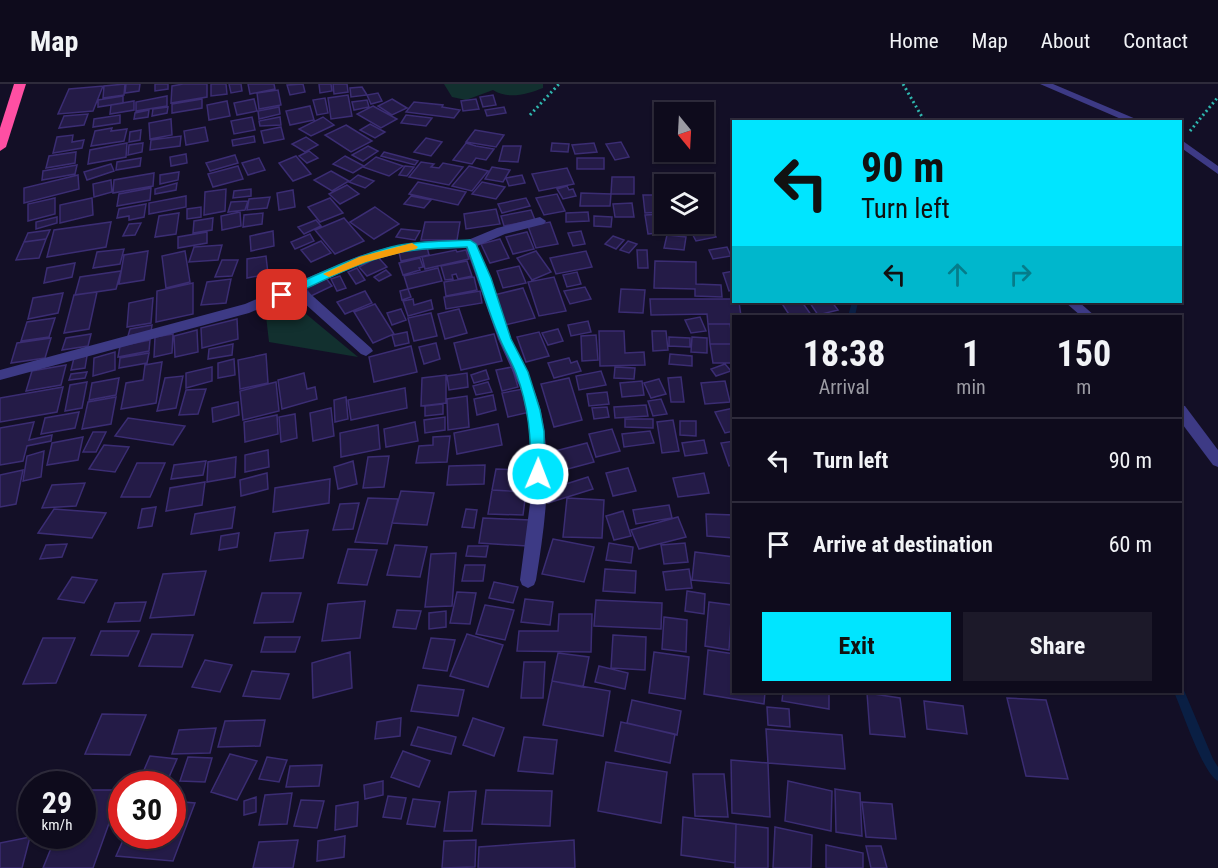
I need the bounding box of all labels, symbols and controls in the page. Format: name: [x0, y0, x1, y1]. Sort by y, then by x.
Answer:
text: Map: [30, 25, 78, 58]
text: Home: [889, 29, 939, 53]
text: Map: [972, 29, 1008, 53]
text: About: [1041, 29, 1090, 53]
text: Contact: [1123, 29, 1188, 53]
north arrow: [654, 102, 714, 162]
map controls: [654, 102, 714, 234]
text: 90 m: [861, 143, 944, 192]
icon: left: [762, 144, 840, 222]
button: layers: [654, 174, 714, 234]
text: Turn left: [861, 193, 950, 225]
icon: left: [878, 258, 911, 291]
icon: ahead: [941, 258, 974, 291]
icon: right: [1004, 258, 1037, 291]
pin: [256, 269, 307, 320]
icon: arrive: [265, 278, 298, 311]
text: 18:38: [803, 333, 885, 375]
text: 1: [962, 333, 980, 375]
text: 150: [1057, 333, 1111, 375]
text: Arrival: [819, 375, 870, 399]
text: min: [956, 375, 986, 399]
text: m: [1076, 375, 1091, 399]
position arrow: [506, 442, 570, 506]
icon: left: [762, 444, 795, 477]
text: Turn left: [813, 448, 888, 473]
text: 90 m: [1109, 448, 1152, 473]
icon: arrive: [762, 528, 795, 561]
text: Arrive at destination: [813, 532, 993, 557]
text: 60 m: [1109, 532, 1152, 557]
button: Exit: [762, 612, 951, 681]
button: Share: [963, 612, 1152, 681]
speed limit sign: 30: [108, 771, 186, 849]
text: 29: [42, 785, 72, 820]
text: km/h: [42, 816, 72, 834]

